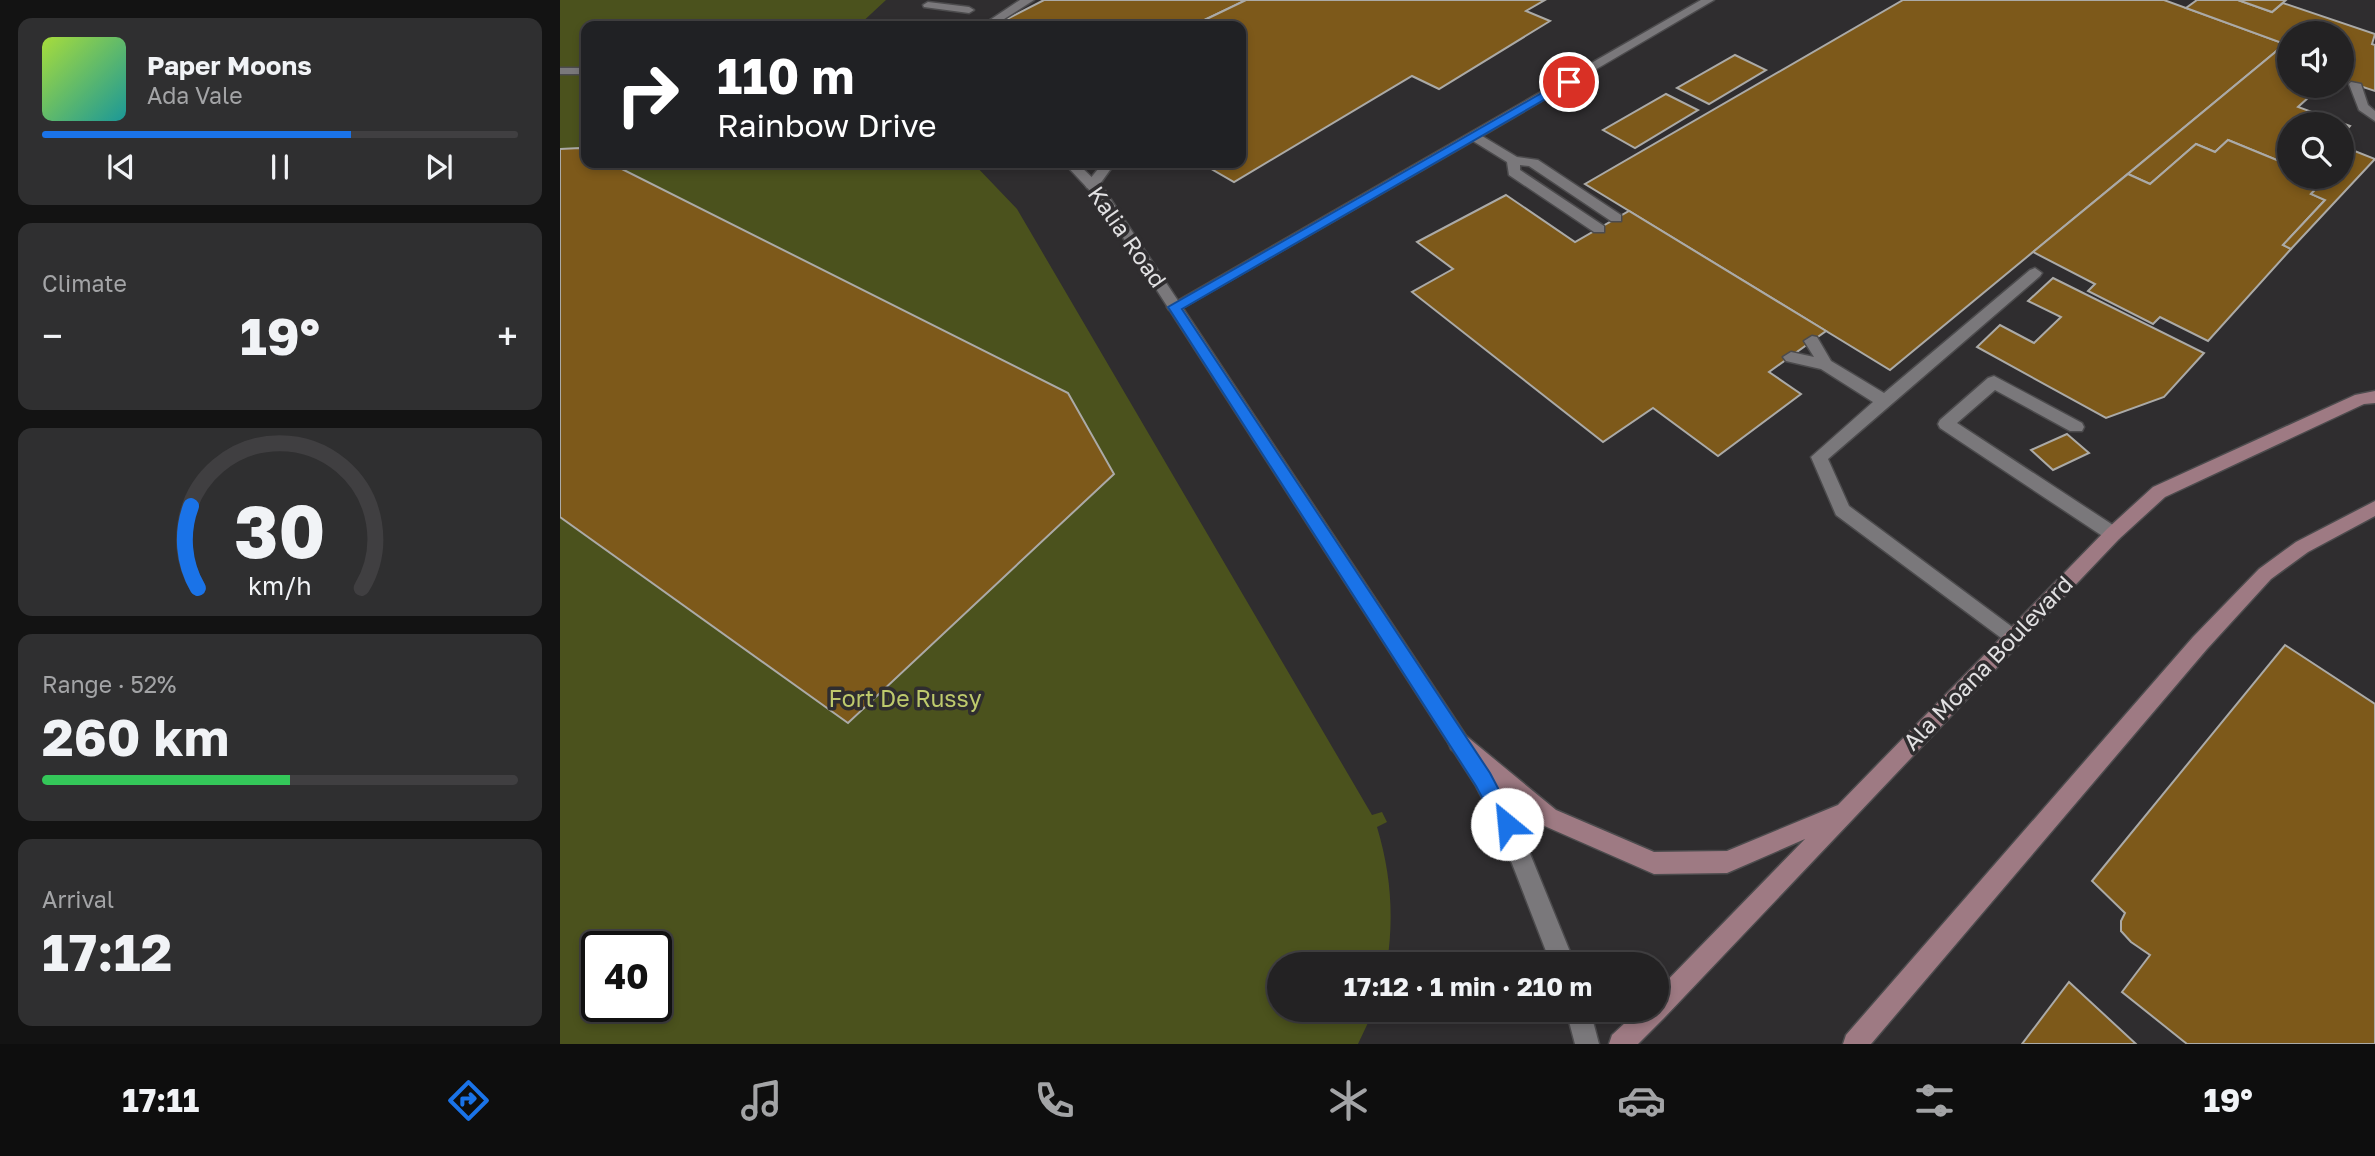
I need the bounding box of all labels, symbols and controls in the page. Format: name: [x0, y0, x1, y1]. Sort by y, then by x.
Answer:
map controls: [2277, 21, 2354, 189]
button: sound: [2277, 21, 2354, 98]
text: 110 m: [717, 46, 854, 105]
icon: right: [602, 49, 693, 140]
text: Paper Moons: [147, 50, 312, 81]
pin: [1539, 52, 1599, 112]
icon: arrive: [1550, 63, 1588, 101]
text: Ada Vale: [147, 81, 243, 109]
text: Rainbow Drive: [717, 106, 937, 144]
button: search: [2277, 112, 2354, 189]
icon: previous: [102, 148, 140, 186]
icon: pause: [261, 148, 299, 186]
icon: next: [420, 148, 458, 186]
street label: Kalia Road: [1083, 180, 1173, 292]
text: Climate: [42, 269, 127, 297]
text: 19°: [240, 304, 320, 366]
text: −: [42, 313, 63, 358]
text: +: [497, 313, 518, 358]
text: 30: [234, 487, 326, 574]
street label: Ala Moana Boulevard: [1897, 569, 2078, 755]
text: km/h: [248, 570, 312, 601]
text: Range · 52%: [42, 670, 176, 698]
park label: Fort De Russy: [828, 684, 982, 712]
text: 260 km: [42, 705, 229, 767]
position arrow: [1470, 787, 1544, 861]
text: Arrival: [42, 885, 114, 913]
text: 17:12: [42, 920, 172, 982]
speed limit sign: 40: [581, 931, 672, 1022]
text: 17:12 · 1 min · 210 m: [1344, 971, 1592, 1002]
icon: directions: [444, 1076, 493, 1125]
icon: music: [737, 1076, 786, 1125]
icon: phone: [1030, 1076, 1079, 1125]
icon: climate: [1324, 1076, 1373, 1125]
icon: car: [1617, 1076, 1666, 1125]
icon: filters: [1910, 1076, 1959, 1125]
text: 17:11: [122, 1081, 199, 1119]
text: 19°: [2203, 1081, 2253, 1119]

